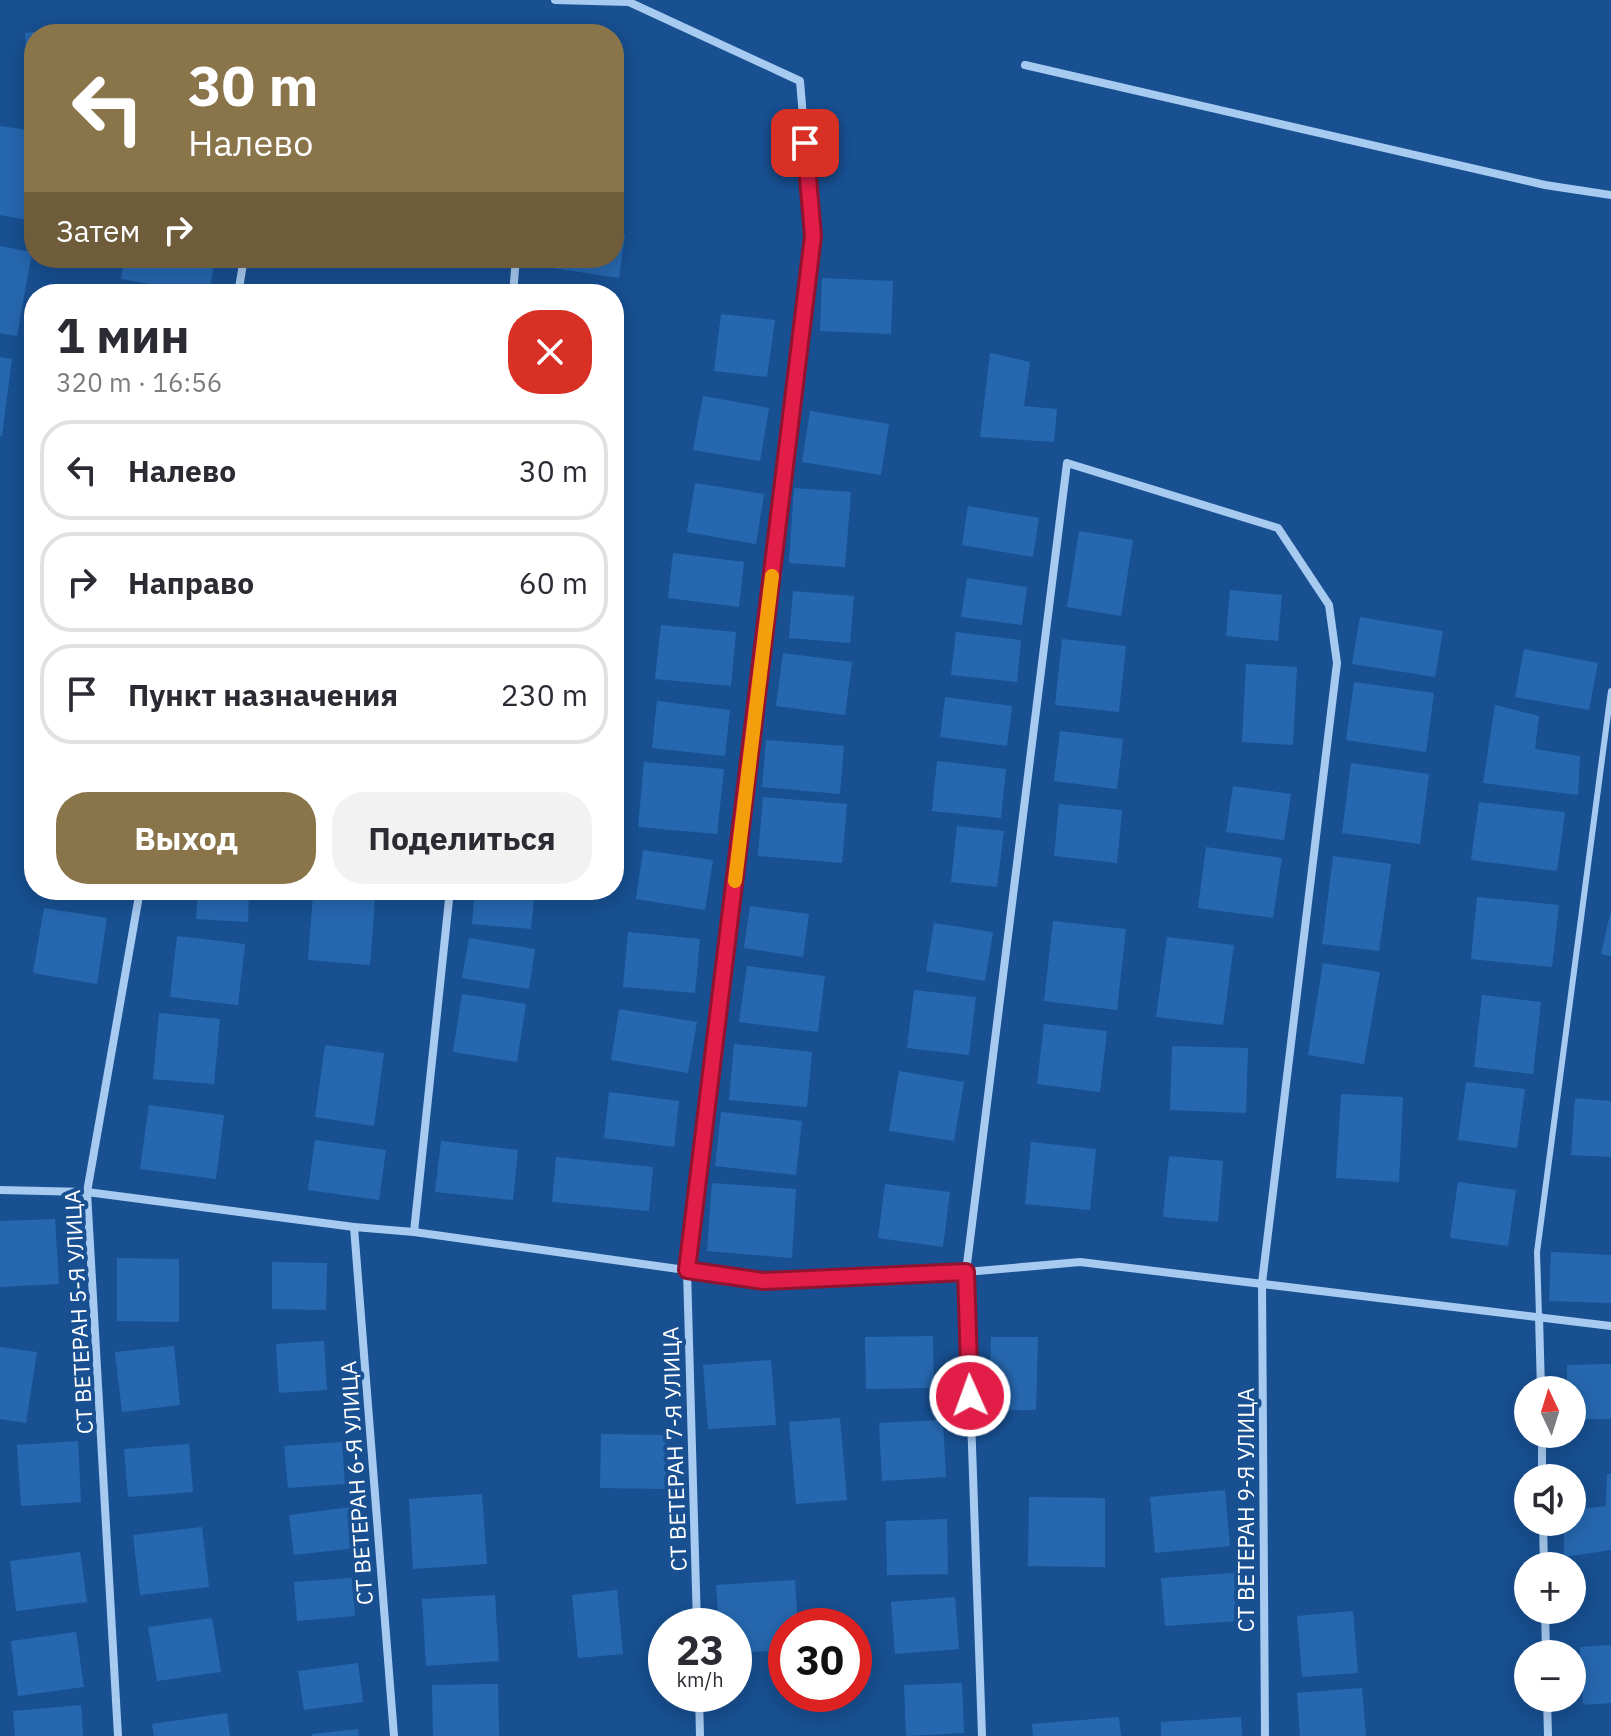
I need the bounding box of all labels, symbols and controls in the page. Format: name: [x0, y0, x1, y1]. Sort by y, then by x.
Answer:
text: 30 m: [188, 49, 318, 121]
icon: left: [56, 56, 160, 160]
pin: [771, 109, 839, 177]
text: Налево: [188, 119, 313, 166]
icon: arrive: [783, 121, 827, 165]
icon: right: [156, 208, 200, 252]
text: Затем: [56, 211, 140, 250]
text: 1 мин: [56, 304, 190, 366]
button: close: [508, 310, 592, 394]
text: 320 m · 16:56: [56, 365, 222, 399]
icon: left: [60, 448, 104, 492]
text: Налево: [128, 451, 236, 490]
text: 30 m: [519, 451, 588, 490]
icon: right: [60, 560, 104, 604]
text: Направо: [128, 563, 254, 602]
text: 60 m: [519, 563, 588, 602]
icon: arrive: [60, 672, 104, 716]
text: Пункт назначения: [128, 675, 398, 714]
text: 230 m: [501, 675, 588, 714]
button: Выход: [56, 792, 316, 884]
button: Поделиться: [332, 792, 592, 884]
street label: СТ ВЕТЕРАН 5-Я УЛИЦА: [57, 1189, 99, 1435]
street label: СТ ВЕТЕРАН 7-Я УЛИЦА: [655, 1326, 693, 1572]
position arrow: [928, 1354, 1012, 1438]
street label: СТ ВЕТЕРАН 6-Я УЛИЦА: [333, 1360, 379, 1606]
north arrow: [1514, 1376, 1586, 1448]
map controls: [1514, 1376, 1586, 1712]
street label: СТ ВЕТЕРАН 9-Я УЛИЦА: [1231, 1388, 1260, 1632]
button: sound: [1514, 1464, 1586, 1536]
button: +: [1514, 1552, 1586, 1624]
speed limit sign: 30: [768, 1608, 872, 1712]
text: 23: [676, 1624, 724, 1676]
button: −: [1514, 1640, 1586, 1712]
text: km/h: [676, 1666, 724, 1693]

